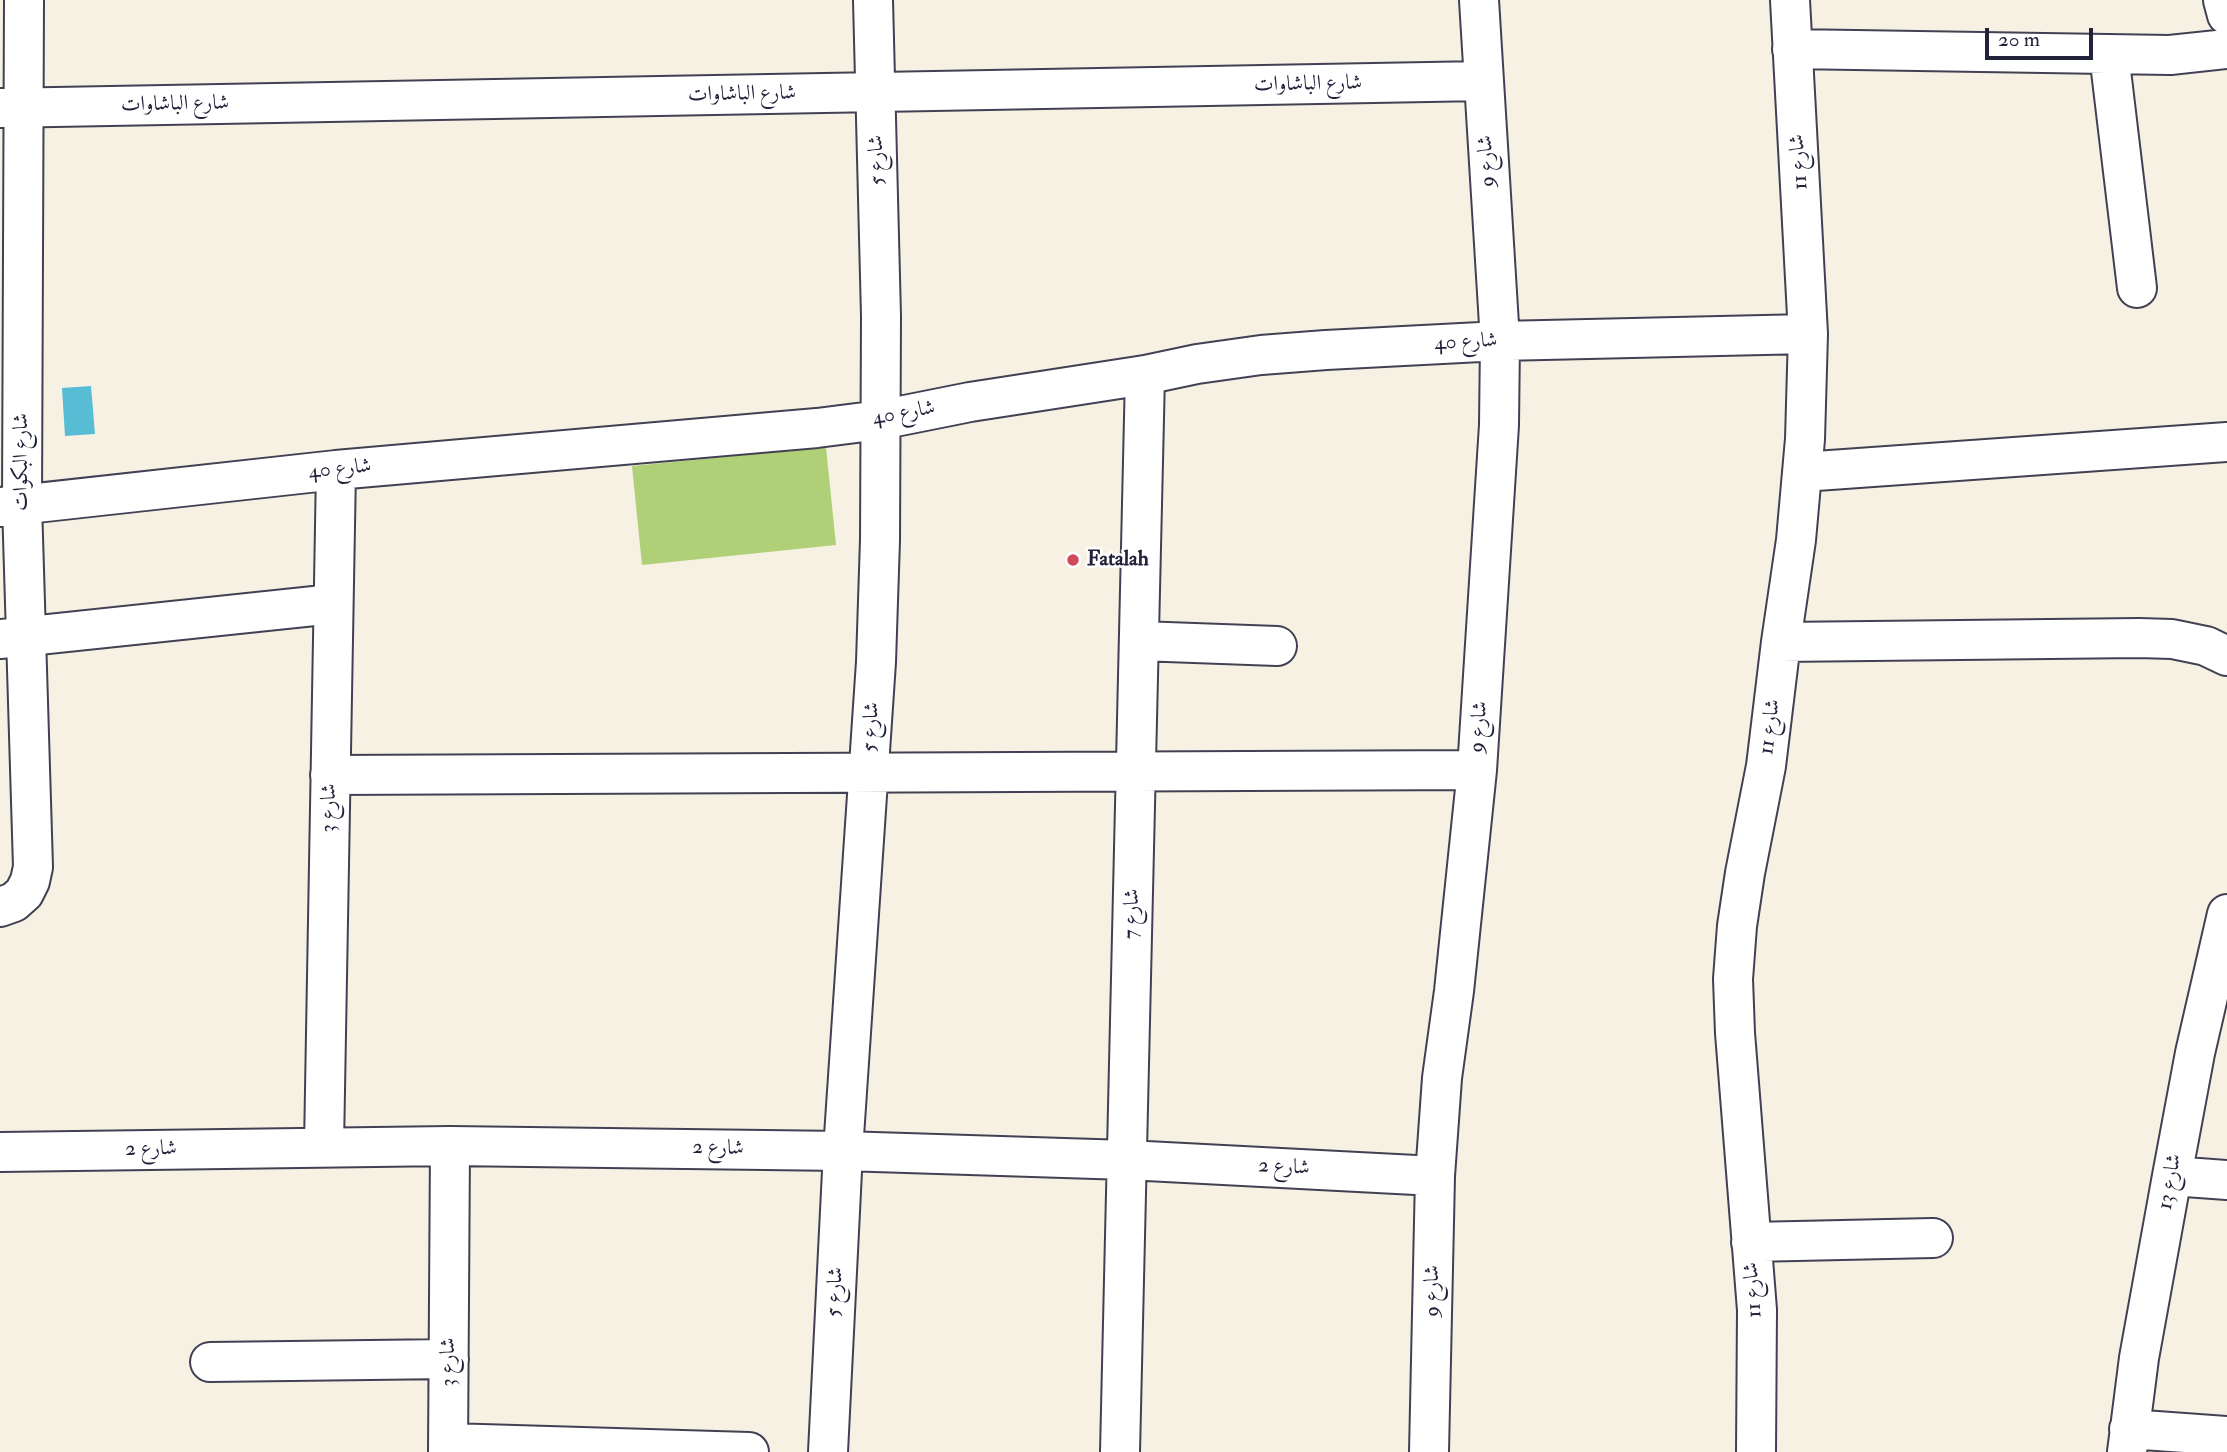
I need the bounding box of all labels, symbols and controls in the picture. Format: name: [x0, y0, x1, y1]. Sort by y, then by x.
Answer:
scale bar: [1989, 14, 2098, 58]
text: 20 m: [1998, 26, 2040, 53]
street label: شارع الباشاوات: [1254, 71, 1362, 99]
street label: شارع الباشاوات: [688, 81, 796, 109]
street label: شارع الباشاوات: [121, 91, 229, 119]
street label: شارع 11: [1785, 133, 1815, 191]
street label: شارع 9: [1474, 134, 1502, 188]
street label: شارع 5: [865, 135, 891, 185]
street label: شارع 40: [1434, 329, 1498, 357]
street label: شارع 40: [871, 396, 937, 432]
street label: شارع البكوات: [9, 413, 35, 511]
street label: شارع 40: [307, 454, 373, 486]
place label: Fatalah: [1087, 547, 1149, 573]
marker: Fatalah: [1065, 552, 1081, 568]
street label: شارع 11: [1755, 698, 1787, 756]
street label: شارع 9: [1466, 700, 1494, 754]
street label: شارع 5: [858, 701, 886, 753]
street label: شارع 3: [317, 783, 343, 833]
street label: شارع 7: [1120, 889, 1146, 939]
street label: شارع 2: [692, 1136, 744, 1162]
street label: شارع 2: [125, 1137, 177, 1163]
street label: شارع 13: [2154, 1152, 2188, 1212]
street label: شارع 2: [1258, 1154, 1310, 1182]
street label: شارع 11: [1739, 1261, 1769, 1319]
street label: شارع 9: [1420, 1265, 1446, 1317]
street label: شارع 5: [822, 1266, 850, 1318]
street label: شارع 3: [436, 1338, 462, 1386]

